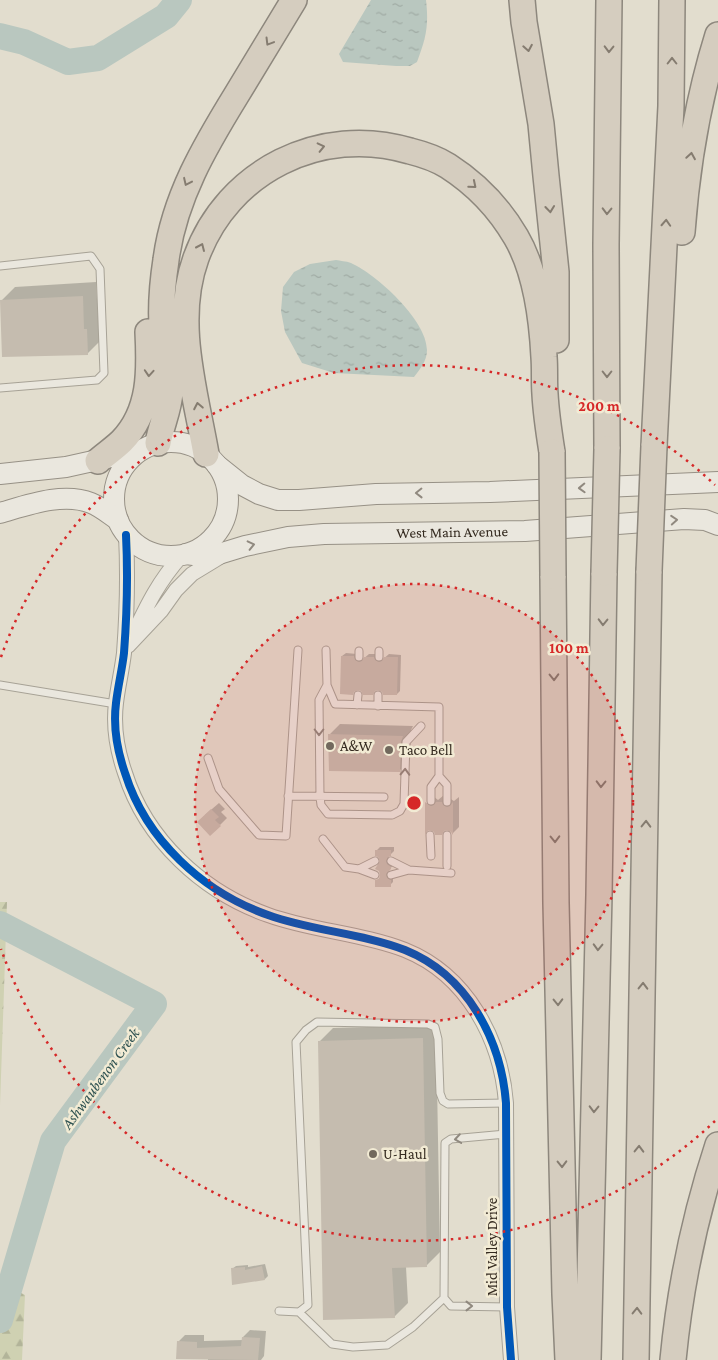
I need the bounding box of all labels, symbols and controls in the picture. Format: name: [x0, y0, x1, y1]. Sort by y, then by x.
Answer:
one-way arrow: [265, 36, 275, 45]
one-way arrow: [523, 44, 533, 53]
one-way arrow: [604, 45, 614, 53]
one-way arrow: [667, 56, 677, 64]
one-way arrow: [317, 142, 326, 153]
one-way arrow: [685, 152, 696, 160]
one-way arrow: [183, 177, 194, 186]
one-way arrow: [467, 179, 476, 188]
one-way arrow: [544, 206, 555, 214]
one-way arrow: [602, 208, 612, 215]
one-way arrow: [660, 219, 671, 227]
one-way arrow: [194, 243, 205, 252]
one-way arrow: [144, 369, 155, 377]
one-way arrow: [602, 370, 612, 378]
text: 200 m: [578, 398, 620, 414]
one-way arrow: [193, 402, 203, 410]
one-way arrow: [578, 482, 586, 493]
one-way arrow: [415, 488, 423, 498]
one-way arrow: [670, 514, 678, 525]
street label: West Main Avenue: [396, 523, 509, 541]
one-way arrow: [246, 540, 255, 551]
one-way arrow: [598, 618, 608, 626]
text: 100 m: [549, 640, 589, 656]
one-way arrow: [549, 674, 559, 681]
one-way arrow: [314, 728, 325, 736]
place label: A&W: [340, 738, 373, 754]
marker: A&W: [324, 740, 336, 752]
place label: Taco Bell: [399, 742, 453, 758]
marker: Taco Bell: [383, 744, 395, 756]
one-way arrow: [400, 768, 411, 776]
one-way arrow: [596, 780, 606, 788]
centre of rings: [405, 794, 423, 812]
one-way arrow: [640, 820, 651, 828]
one-way arrow: [550, 836, 560, 844]
one-way arrow: [592, 943, 603, 951]
one-way arrow: [637, 982, 648, 990]
one-way arrow: [553, 998, 563, 1006]
water label: Ashwaubenon Creek: [58, 1024, 143, 1133]
one-way arrow: [588, 1105, 599, 1113]
one-way arrow: [453, 1133, 462, 1143]
one-way arrow: [634, 1145, 645, 1153]
place label: U-Haul: [383, 1146, 427, 1162]
marker: U-Haul: [367, 1148, 379, 1160]
one-way arrow: [556, 1160, 567, 1168]
street label: Mid Valley Drive: [484, 1197, 501, 1296]
one-way arrow: [466, 1301, 473, 1311]
one-way arrow: [632, 1307, 642, 1315]

